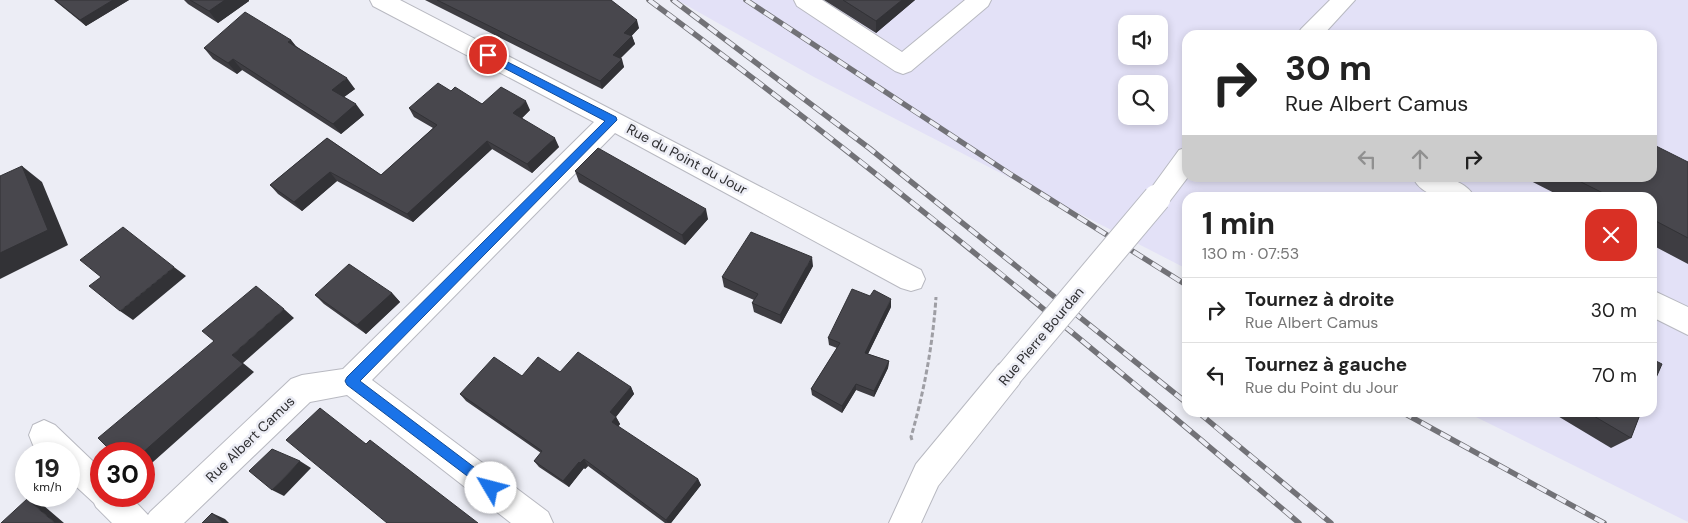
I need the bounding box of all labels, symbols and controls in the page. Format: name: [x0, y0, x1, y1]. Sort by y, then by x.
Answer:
map controls: [1118, 15, 1168, 125]
button: sound: [1118, 15, 1168, 65]
pin: [467, 34, 509, 76]
icon: arrive: [474, 41, 502, 69]
text: 30 m: [1285, 45, 1372, 91]
icon: right: [1202, 50, 1267, 115]
button: search: [1118, 75, 1168, 125]
text: Rue Albert Camus: [1285, 89, 1468, 118]
street label: Rue du Point du Jour: [624, 120, 750, 198]
icon: left: [1353, 145, 1381, 173]
icon: ahead: [1406, 145, 1434, 173]
icon: right: [1459, 145, 1487, 173]
text: 1 min: [1202, 204, 1275, 243]
button: close: [1585, 209, 1637, 261]
text: 130 m · 07:53: [1202, 243, 1299, 264]
street label: Rue Pierre Bourdan: [994, 283, 1088, 389]
text: Tournez à droite: [1245, 287, 1395, 312]
icon: right: [1202, 296, 1230, 324]
text: 30 m: [1591, 298, 1637, 323]
text: Rue Albert Camus: [1245, 312, 1378, 333]
text: Tournez à gauche: [1245, 352, 1407, 377]
icon: left: [1202, 361, 1230, 389]
text: 70 m: [1592, 363, 1637, 388]
text: Rue du Point du Jour: [1245, 377, 1398, 398]
street label: Rue Albert Camus: [202, 392, 298, 486]
speed limit sign: 30: [90, 442, 155, 507]
text: 19: [35, 452, 60, 485]
position arrow: [464, 461, 516, 513]
text: km/h: [33, 479, 62, 495]

